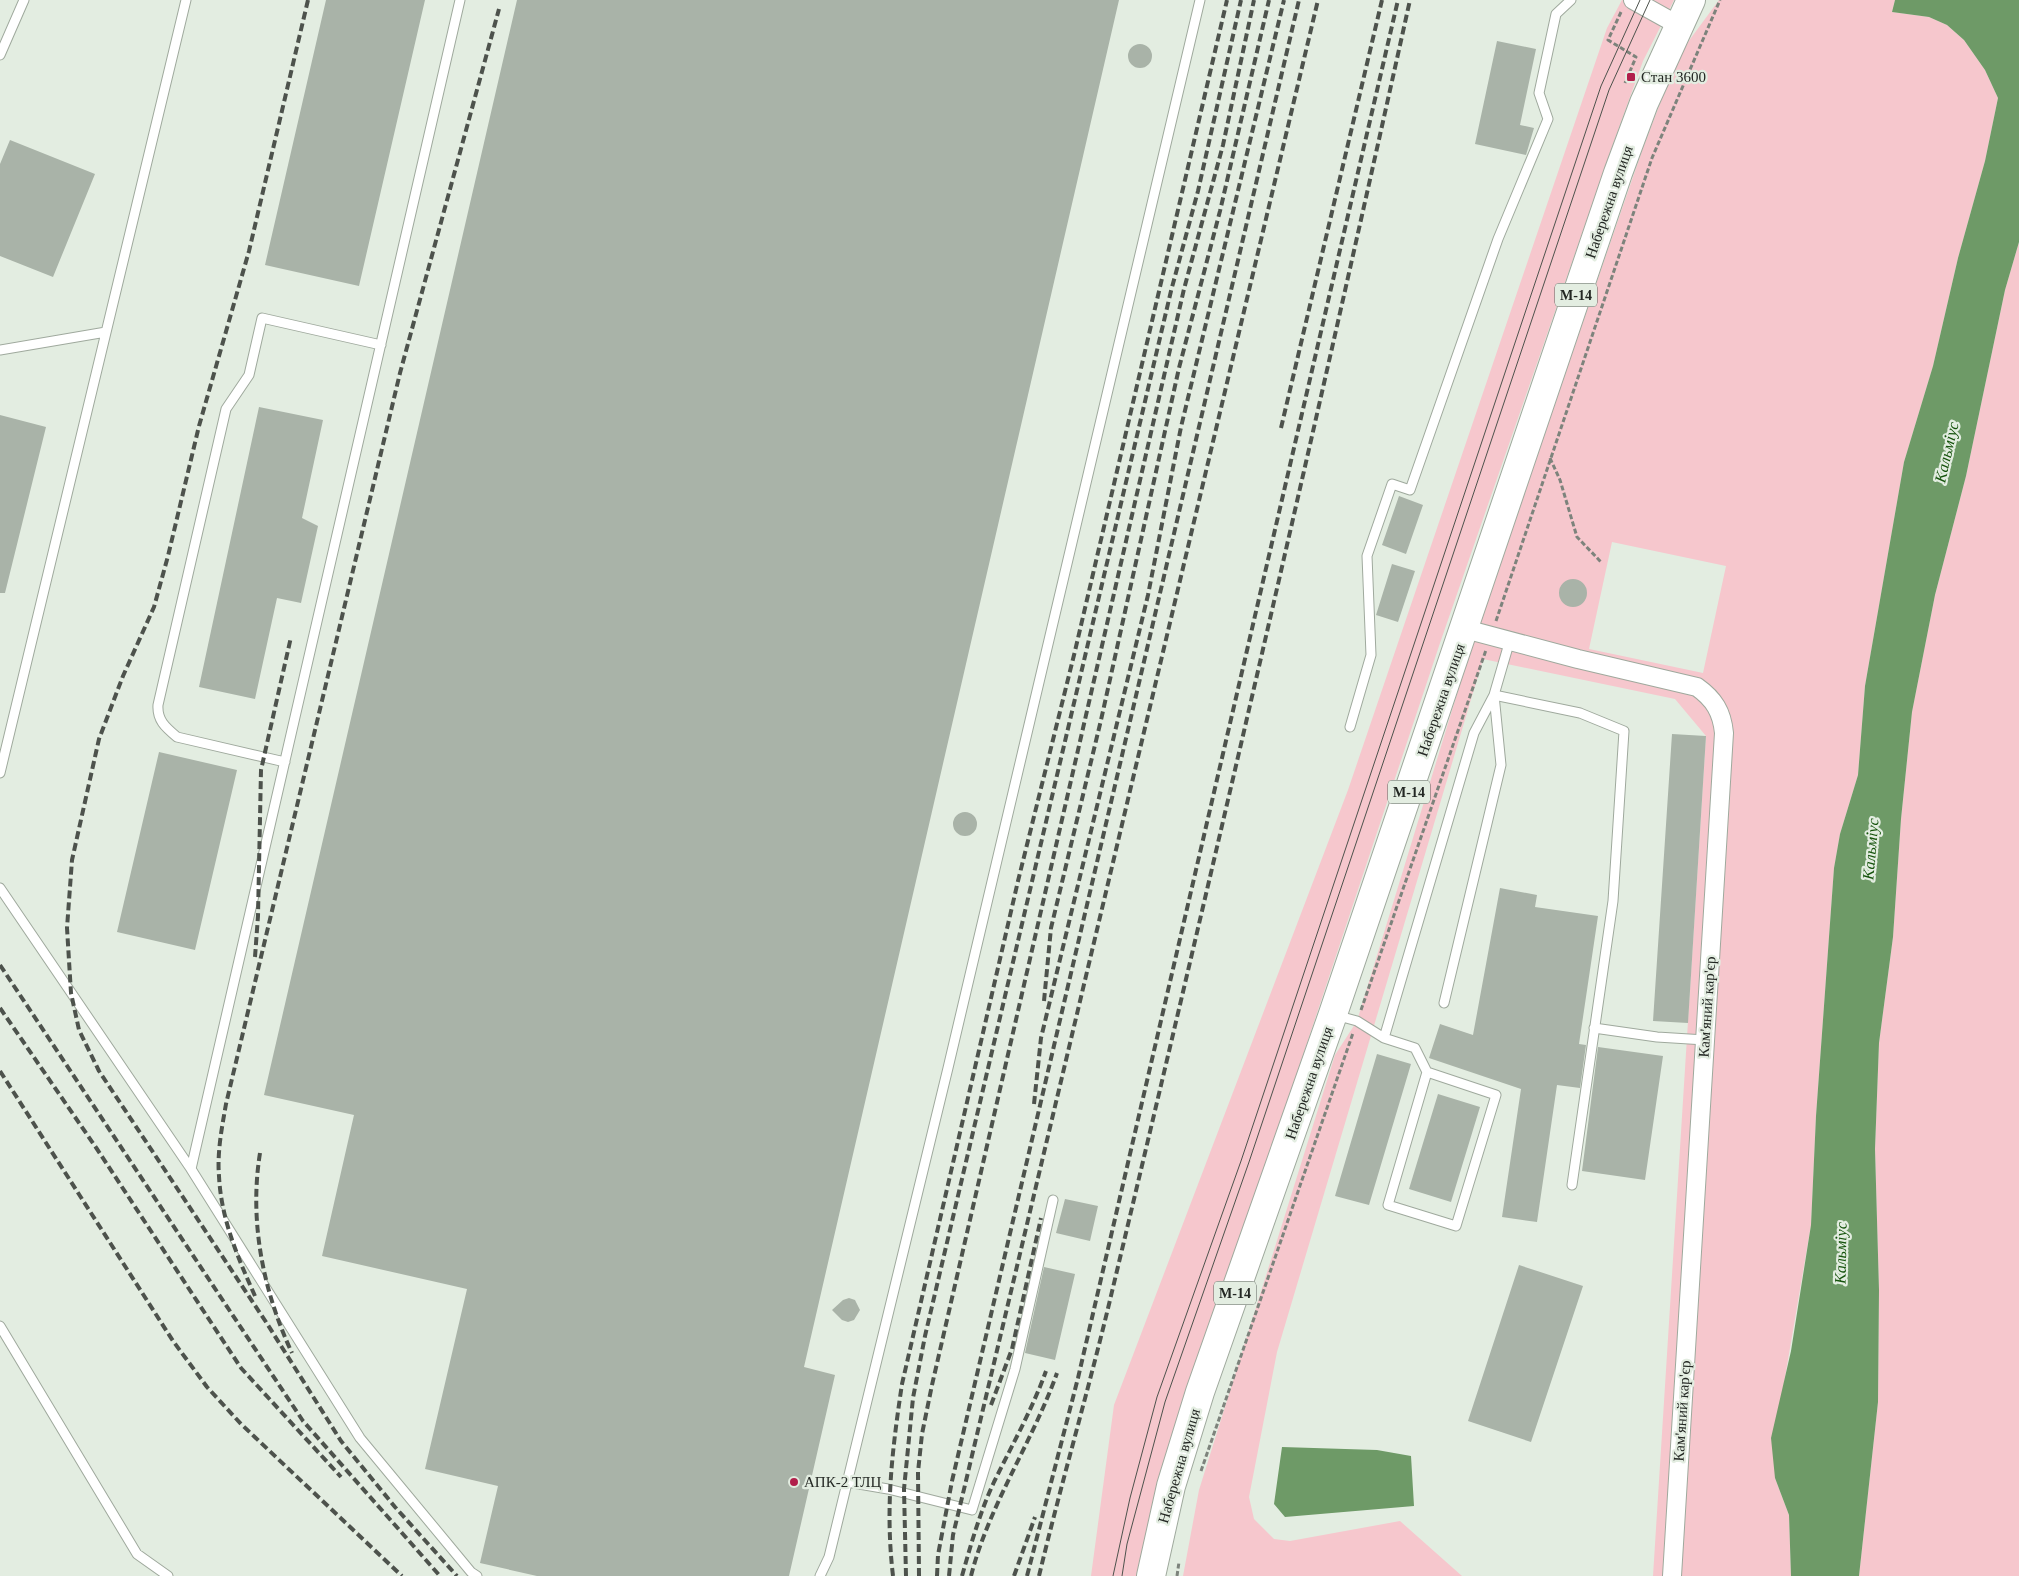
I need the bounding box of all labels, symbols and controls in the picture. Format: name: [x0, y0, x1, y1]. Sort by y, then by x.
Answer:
place label: Стан 3600: [1641, 69, 1706, 85]
marker: Стан 3600: [1625, 71, 1637, 83]
street label: Набережна вулиця: [1582, 143, 1636, 261]
road number: М-14: [1555, 284, 1597, 306]
water label: Кальміус: [1931, 420, 1963, 485]
street label: Набережна вулиця: [1414, 641, 1468, 759]
road number: М-14: [1388, 780, 1430, 804]
water label: Кальміус: [1859, 818, 1883, 882]
street label: Кам'яний кар'єр: [1695, 956, 1719, 1058]
street label: Набережна вулиця: [1282, 1024, 1336, 1142]
water label: Кальміус: [1831, 1222, 1851, 1285]
road number: М-14: [1214, 1282, 1256, 1305]
street label: Кам'яний кар'єр: [1670, 1360, 1694, 1462]
street label: Набережна вулиця: [1155, 1407, 1203, 1525]
place label: АПК-2 ТЛЦ: [804, 1474, 882, 1490]
marker: АПК-2 ТЛЦ: [788, 1476, 800, 1488]

